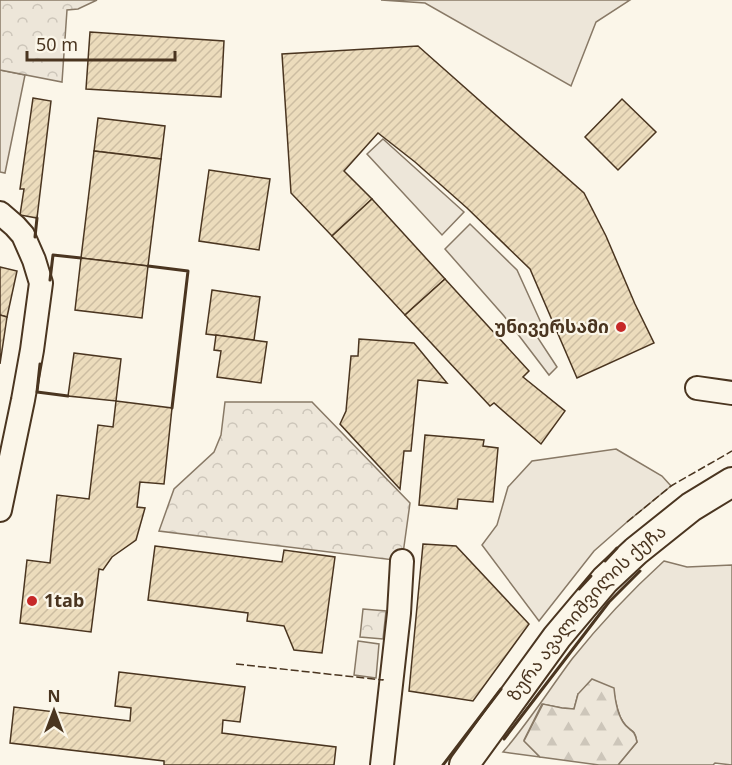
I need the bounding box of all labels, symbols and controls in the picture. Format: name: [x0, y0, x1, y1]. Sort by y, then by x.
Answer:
scale bar: [27, 24, 176, 62]
text: 50 m: [36, 32, 78, 56]
place label: უნივერსამი: [495, 314, 609, 338]
marker: უნივერსამი: [614, 320, 628, 334]
street label: ზურა ავალიშვილის ქუჩა: [501, 519, 670, 706]
place label: 1tab: [44, 588, 84, 612]
marker: 1tab: [25, 594, 39, 608]
north arrow: [24, 681, 84, 741]
text: N: [47, 685, 61, 707]

